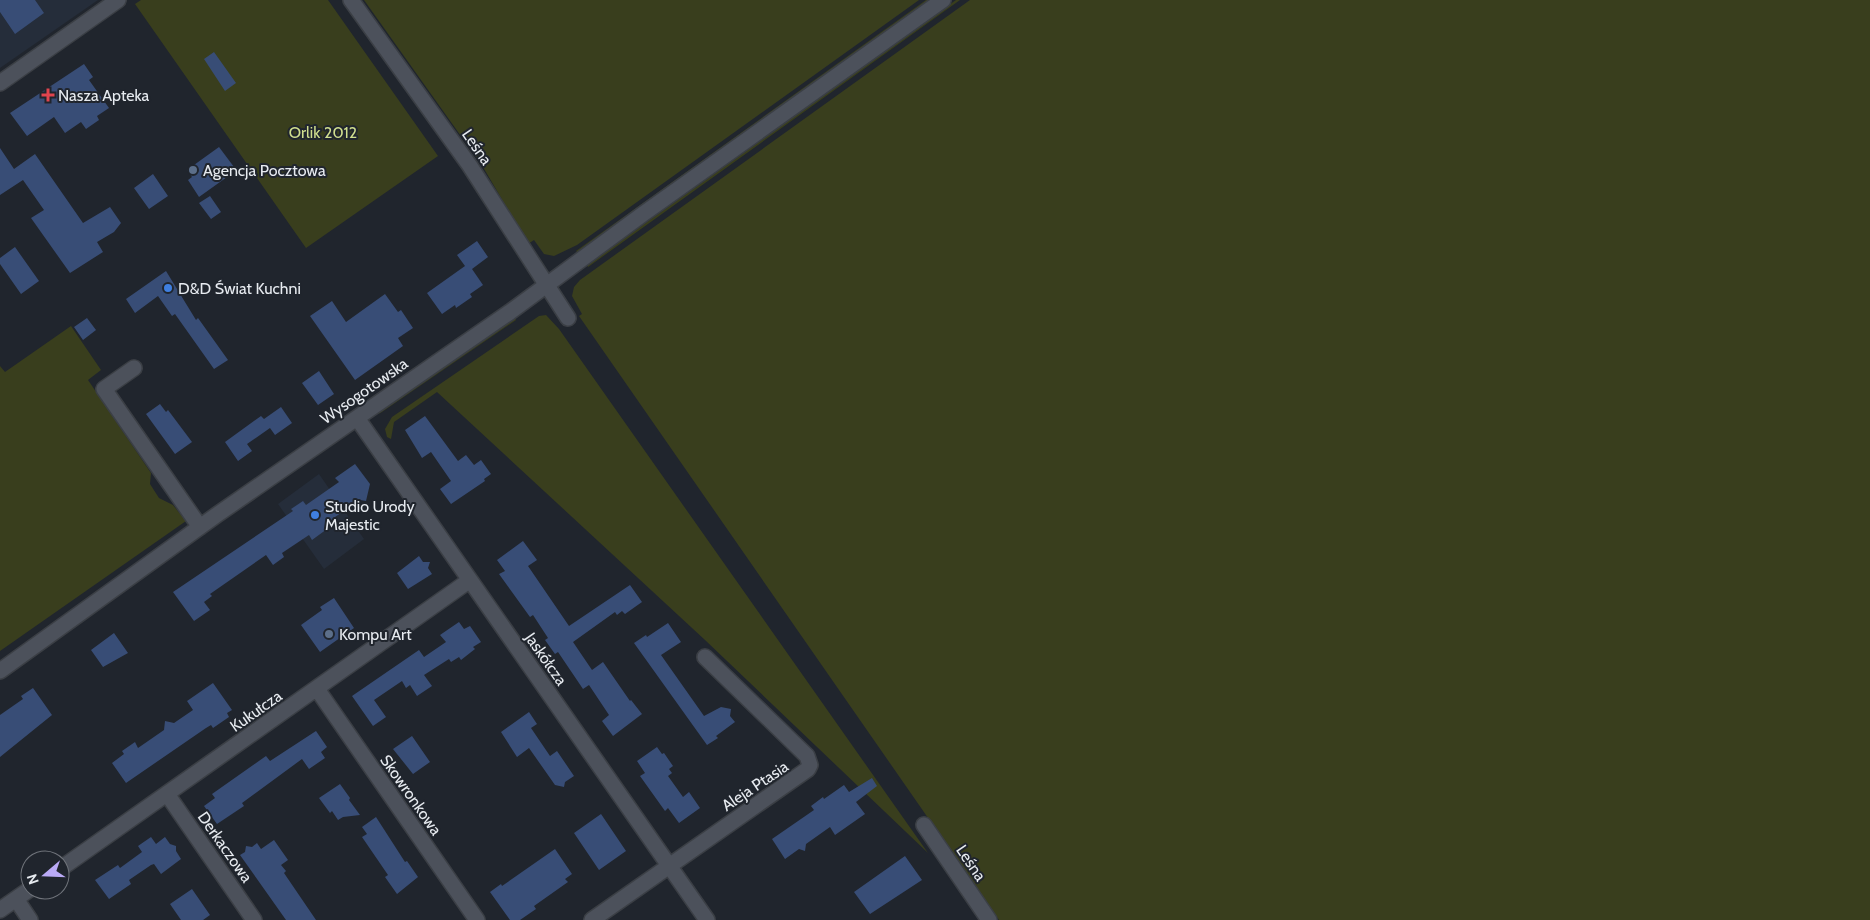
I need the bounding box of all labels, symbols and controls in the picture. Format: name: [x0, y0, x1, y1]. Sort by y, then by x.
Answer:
place label: Nasza Apteka: [58, 86, 149, 105]
marker: Nasza Apteka: [42, 89, 54, 101]
park label: Orlik 2012: [289, 123, 357, 142]
street label: Leśna: [458, 125, 496, 169]
place label: Agencja Pocztowa: [203, 161, 326, 180]
marker: Agencja Pocztowa: [187, 164, 199, 176]
place label: D&D Świat Kuchni: [178, 279, 301, 298]
marker: D&D Świat Kuchni: [162, 282, 174, 294]
street label: Wysogotowska: [317, 354, 412, 428]
place label: Studio Urody Majestic: [325, 497, 415, 534]
marker: Studio Urody Majestic: [309, 509, 321, 521]
place label: Kompu Art: [339, 625, 412, 644]
marker: Kompu Art: [323, 628, 335, 640]
street label: Jaskółcza: [520, 628, 571, 689]
street label: Kukułcza: [226, 686, 286, 736]
street label: Skowronkowa: [376, 751, 446, 839]
street label: Aleja Ptasia: [718, 757, 792, 815]
street label: Derkaczowa: [194, 808, 257, 886]
street label: Leśna: [952, 841, 990, 885]
north arrow: [20, 850, 70, 900]
text: N: [23, 872, 43, 887]

